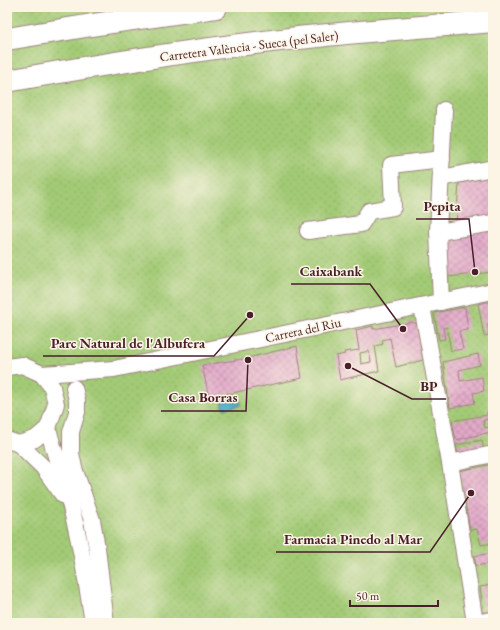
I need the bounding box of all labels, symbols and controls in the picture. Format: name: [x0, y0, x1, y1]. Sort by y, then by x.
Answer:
street label: Carretera València - Sueca (pel Saler): [159, 27, 339, 65]
callout: Pepita: [416, 193, 469, 219]
text: Pepita: [423, 197, 461, 215]
callout: Caixabank: [291, 258, 370, 284]
text: Caixabank: [300, 262, 363, 280]
street label: Carrera del Riu: [264, 314, 343, 346]
callout: Parc Natural de l'Albufera: [43, 330, 214, 356]
text: Parc Natural de l'Albufera: [51, 334, 206, 352]
callout: BP: [412, 373, 446, 399]
text: BP: [420, 377, 438, 395]
callout: Casa Borras: [161, 385, 246, 411]
text: Casa Borras: [169, 388, 237, 406]
callout: Farmacia Pinedo al Mar: [276, 526, 430, 552]
text: Farmacia Pinedo al Mar: [284, 530, 422, 548]
scale bar: [350, 582, 438, 608]
text: 50 m: [356, 588, 380, 604]

